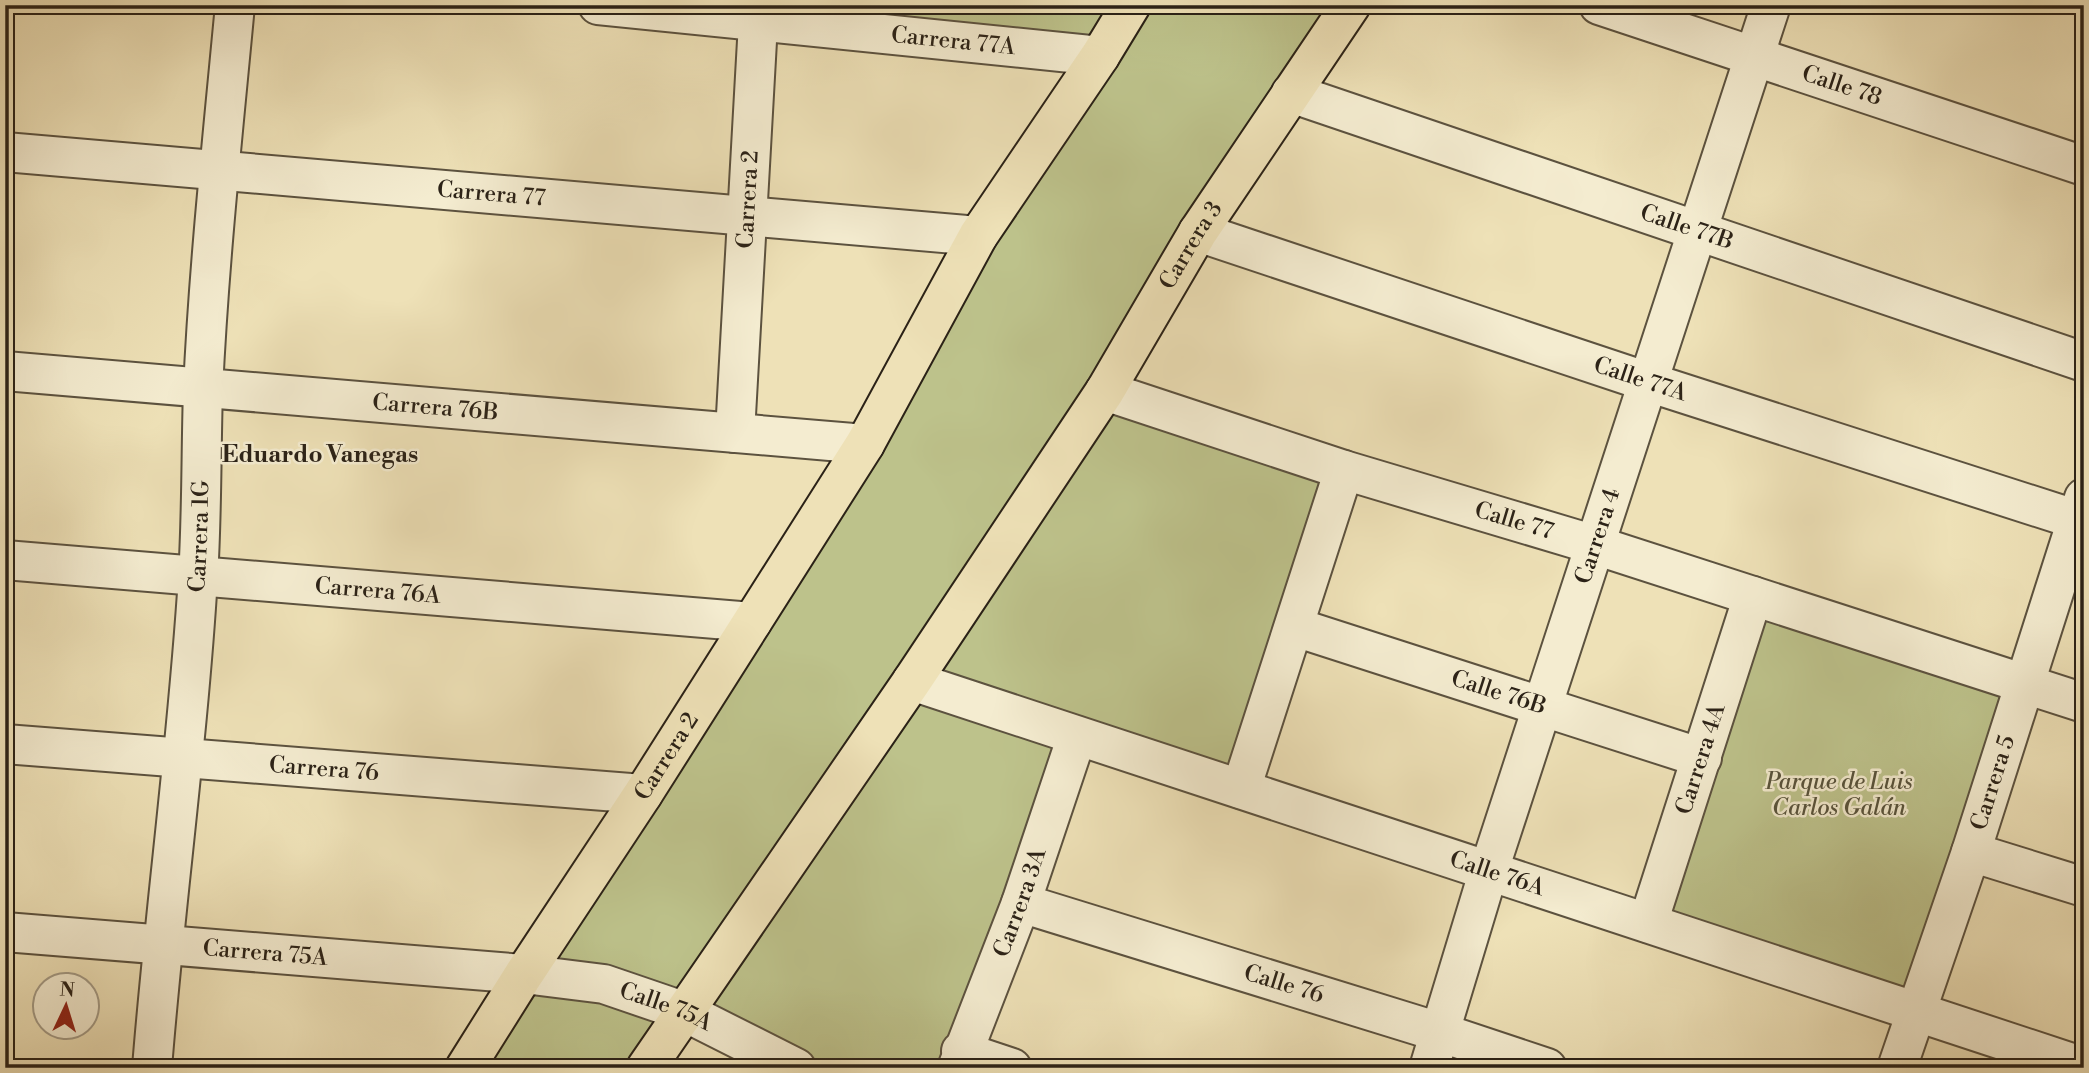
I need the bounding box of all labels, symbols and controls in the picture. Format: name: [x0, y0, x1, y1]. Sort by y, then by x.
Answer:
street label: Carrera 77A: [890, 21, 1018, 61]
street label: Calle 78: [1798, 59, 1886, 112]
street label: Carrera 2: [731, 149, 765, 249]
street label: Carrera 77: [436, 175, 547, 213]
street label: Carrera 3: [1153, 196, 1229, 295]
street label: Calle 77B: [1637, 198, 1737, 256]
street label: Calle 77A: [1590, 351, 1691, 408]
street label: Carrera 76B: [371, 388, 500, 427]
district label: Eduardo Vanegas: [222, 440, 418, 470]
street label: Carrera 1G: [183, 480, 215, 593]
street label: Carrera 4: [1569, 485, 1627, 588]
street label: Calle 77: [1471, 496, 1557, 546]
street label: Carrera 76A: [314, 572, 443, 610]
street label: Calle 76B: [1448, 664, 1550, 721]
street label: Carrera 4A: [1670, 699, 1732, 818]
street label: Carrera 2: [628, 708, 705, 806]
street label: Carrera 5: [1965, 732, 2021, 834]
street label: Carrera 76: [268, 751, 380, 787]
park label: Parque de Luis Carlos Galán: [1764, 768, 1913, 822]
street label: Carrera 3A: [987, 843, 1053, 961]
street label: Calle 76A: [1446, 845, 1549, 903]
street label: Carrera 75A: [202, 934, 330, 972]
street label: Calle 76: [1240, 959, 1327, 1010]
north arrow: [32, 972, 102, 1042]
street label: Calle 75A: [616, 976, 718, 1038]
text: N: [59, 978, 75, 1003]

